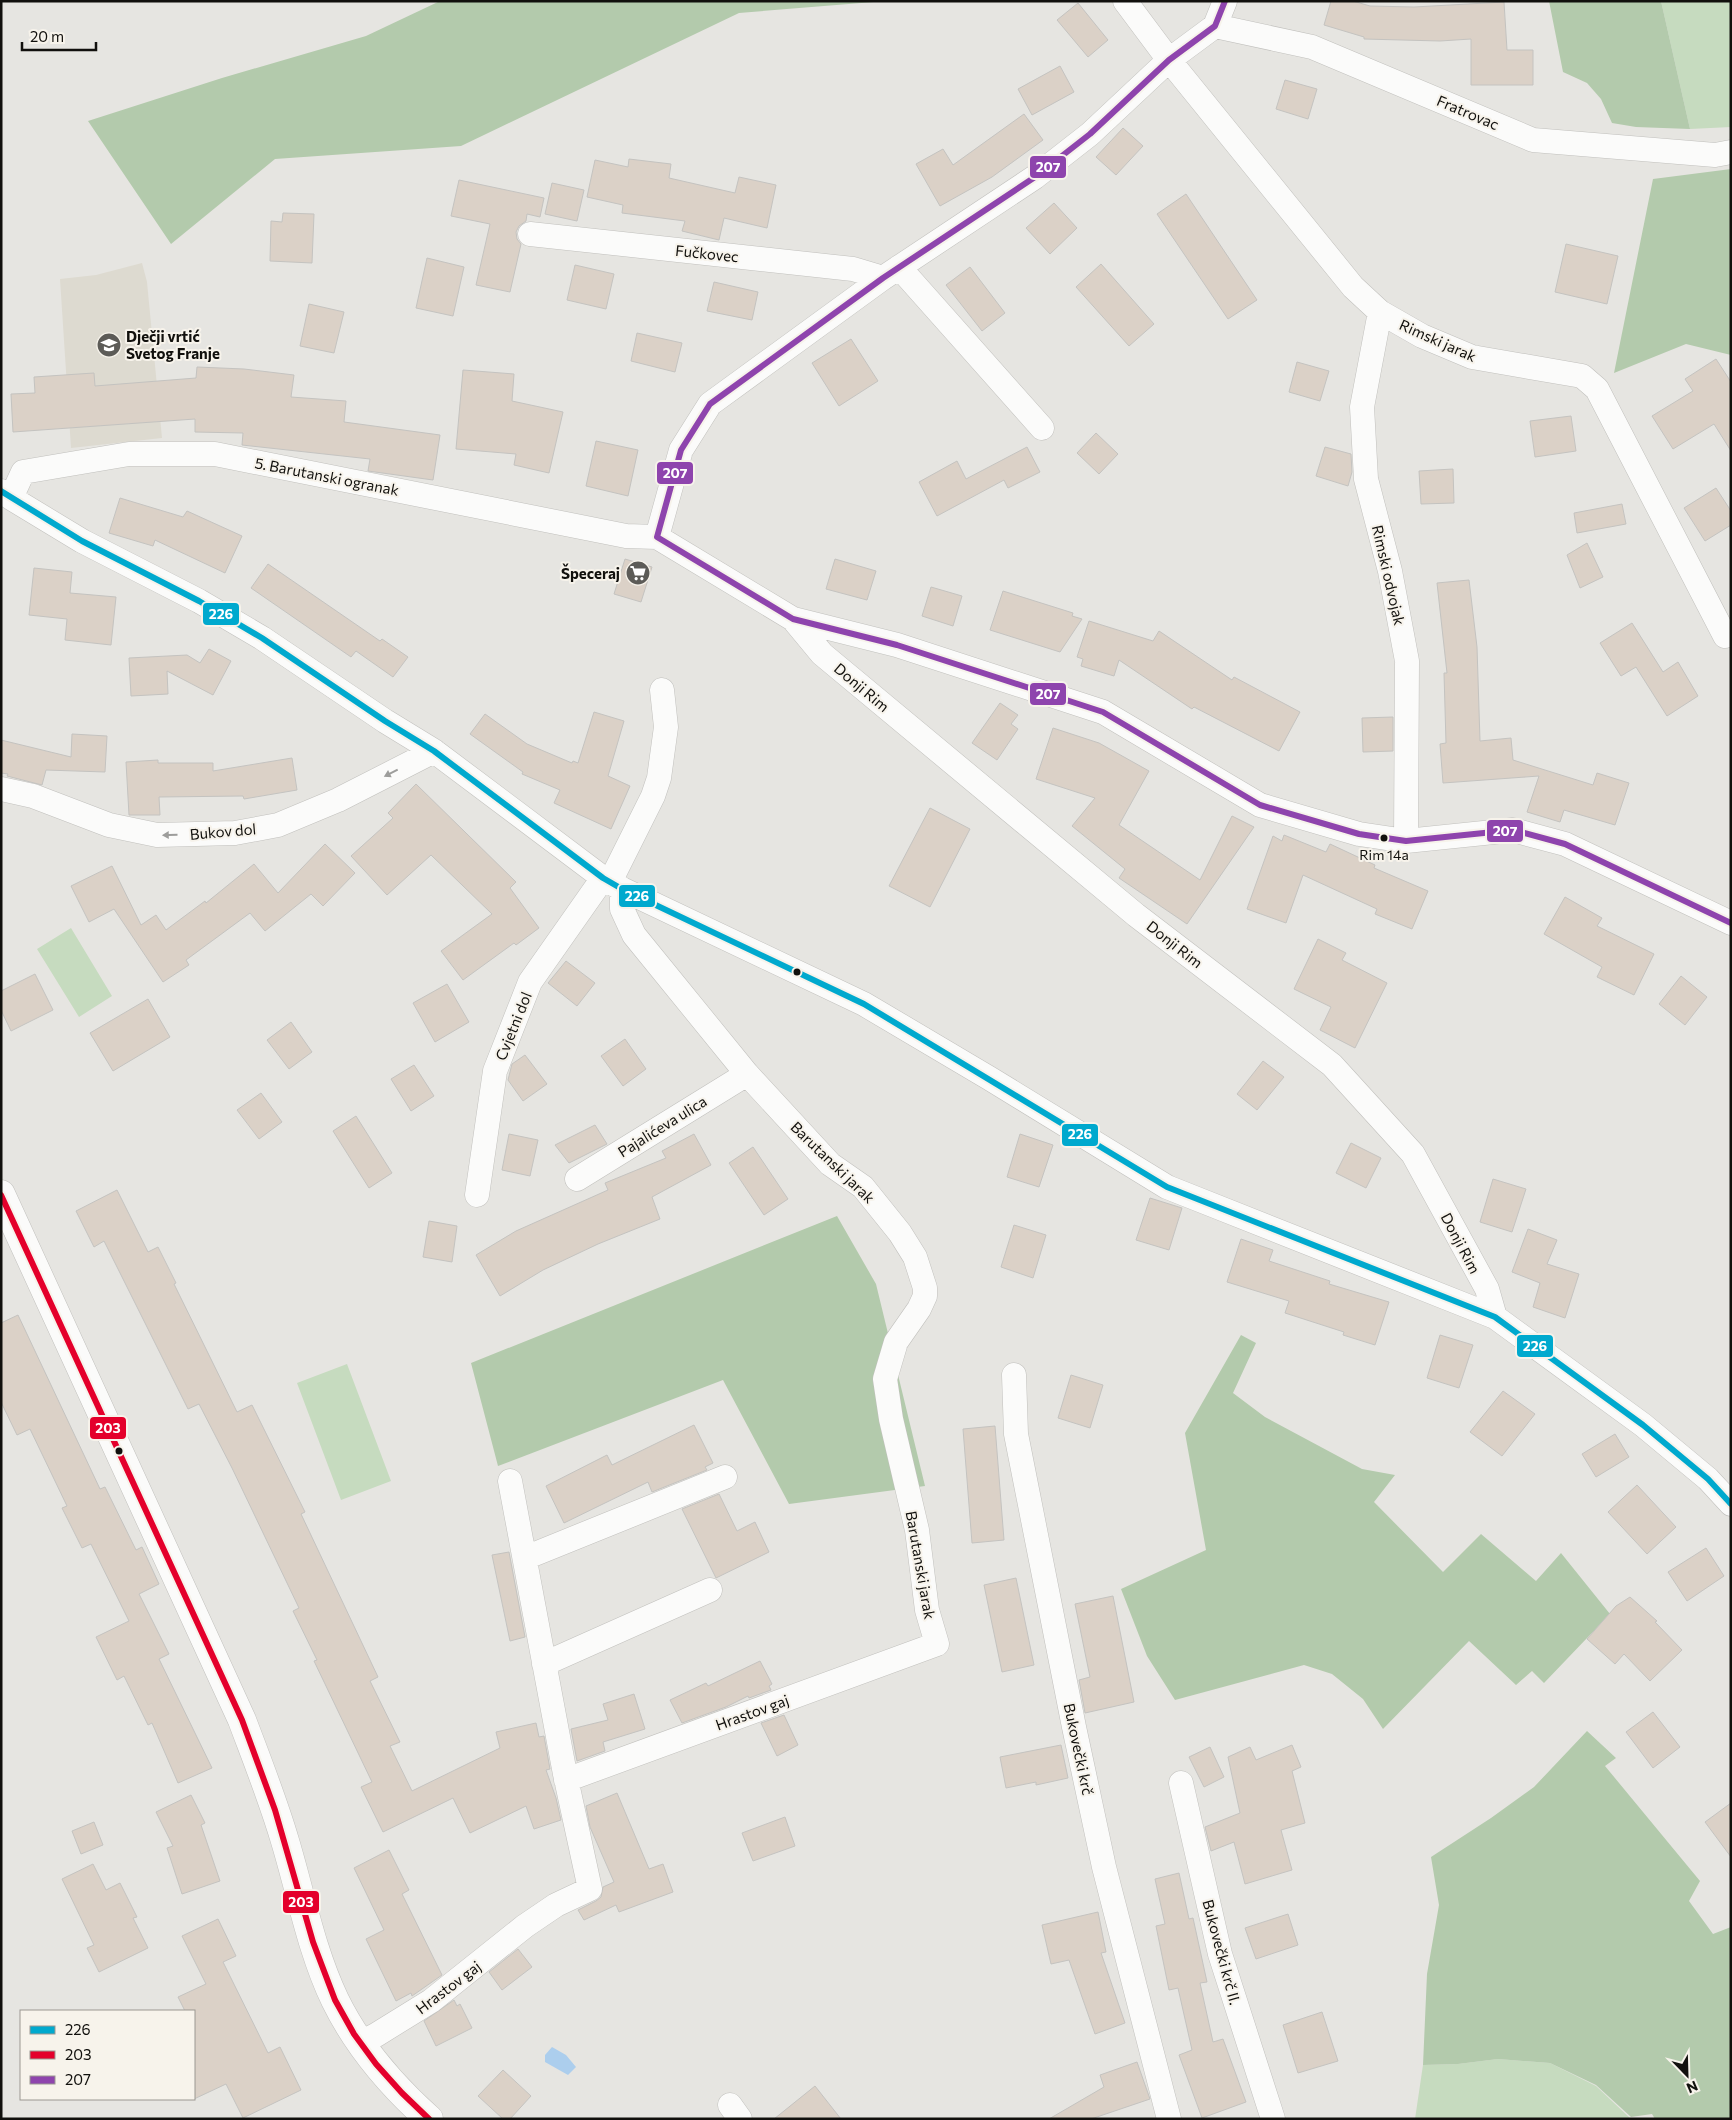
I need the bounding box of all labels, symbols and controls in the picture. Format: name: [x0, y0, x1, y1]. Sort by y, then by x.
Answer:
scale bar: [22, 20, 96, 52]
text: 20 m: [30, 27, 64, 45]
street label: Fratrovac: [1434, 91, 1502, 133]
line badge: 207: [1029, 155, 1067, 179]
text: 207: [1036, 158, 1061, 175]
street label: Fučkovec: [675, 241, 739, 265]
street label: Rimski jarak: [1397, 315, 1479, 365]
place label: Dječji vrtić Svetog Franje: [126, 327, 220, 362]
school or university icon: Dječji vrtić Svetog Franje: [96, 332, 122, 358]
street label: 5. Barutanski ogranak: [253, 453, 401, 499]
line badge: 207: [656, 461, 694, 485]
text: 207: [663, 464, 688, 481]
street label: Rimski odvojak: [1369, 523, 1409, 627]
supermarket icon: Špeceraj: [625, 560, 651, 586]
place label: Špeceraj: [561, 563, 620, 582]
line badge: 226: [202, 602, 240, 626]
text: 226: [209, 605, 234, 622]
street label: Donji Rim: [831, 659, 893, 715]
line badge: 207: [1029, 682, 1067, 706]
text: 207: [1036, 685, 1061, 702]
one-way arrow: [383, 769, 398, 777]
street label: Bukov dol: [189, 819, 257, 843]
line badge: 207: [1486, 819, 1524, 843]
text: 207: [1493, 822, 1518, 839]
one-way arrow: [162, 831, 178, 839]
marker: Rim 14a: [1379, 833, 1389, 843]
place label: Rim 14a: [1359, 846, 1409, 863]
line badge: 226: [618, 884, 656, 908]
text: 226: [625, 887, 650, 904]
street label: Donji Rim: [1143, 917, 1207, 971]
unlabelled marker: [792, 967, 802, 977]
street label: Cvjetni dol: [491, 989, 535, 1063]
street label: Pajalićeva ulica: [614, 1092, 710, 1160]
street label: Barutanski jarak: [787, 1117, 879, 1207]
line badge: 226: [1061, 1123, 1099, 1147]
text: 226: [1068, 1125, 1093, 1142]
street label: Donji Rim: [1438, 1210, 1484, 1276]
line badge: 226: [1516, 1334, 1554, 1358]
text: 226: [1523, 1337, 1548, 1354]
line badge: 203: [89, 1416, 127, 1440]
text: 203: [95, 1419, 121, 1436]
unlabelled marker: [114, 1446, 124, 1456]
street label: Barutanski jarak: [903, 1509, 939, 1621]
street label: Hrastov gaj: [713, 1690, 791, 1734]
street label: Bukovečki krč: [1060, 1701, 1098, 1797]
line badge: 203: [282, 1890, 320, 1914]
text: 203: [288, 1893, 314, 1910]
street label: Bukovečki krč II.: [1199, 1897, 1245, 2007]
street label: Hrastov gaj: [412, 1957, 484, 2017]
legend: [20, 2010, 195, 2100]
text: 226: [65, 2020, 91, 2038]
text: 203: [65, 2045, 92, 2063]
north arrow: [1662, 2050, 1712, 2100]
text: 207: [65, 2070, 91, 2088]
text: N: [1684, 2078, 1700, 2097]

